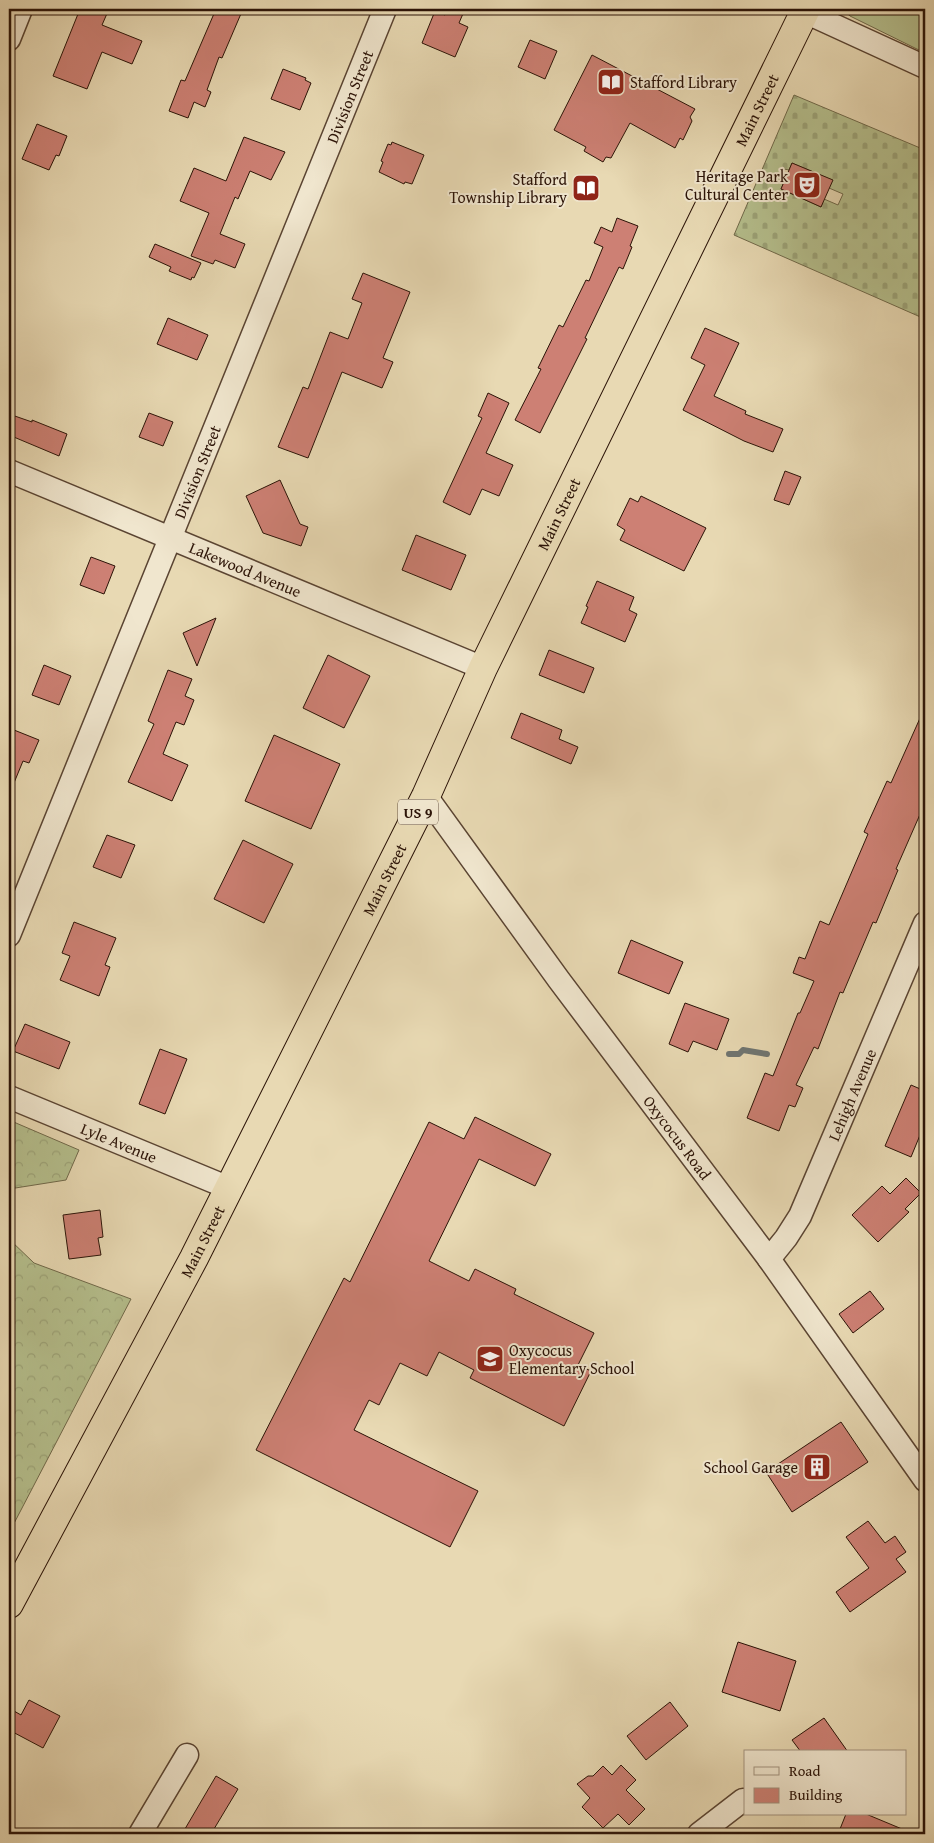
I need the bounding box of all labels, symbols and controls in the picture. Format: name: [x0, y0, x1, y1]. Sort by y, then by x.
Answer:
street label: Division Street: [320, 46, 379, 147]
library icon: Stafford Library: [596, 67, 626, 97]
street label: Main Street: [729, 69, 785, 150]
place label: Stafford Library: [630, 70, 737, 94]
place label: Heritage Park Cultural Center: [685, 164, 789, 206]
place label: Stafford Township Library: [449, 167, 567, 209]
theatre icon: Heritage Park Cultural Center: [792, 170, 822, 200]
library icon: Stafford Township Library: [571, 173, 601, 203]
street label: Division Street: [167, 421, 227, 522]
street label: Main Street: [531, 473, 587, 554]
street label: Lakewood Avenue: [186, 535, 305, 603]
road number: US 9: [398, 800, 438, 824]
street label: Main Street: [356, 839, 413, 920]
street label: Lehigh Avenue: [821, 1045, 882, 1145]
street label: Oxycocus Road: [638, 1090, 717, 1185]
street label: Lyle Avenue: [77, 1116, 161, 1169]
street label: Main Street: [174, 1201, 231, 1282]
place label: Oxycocus Elementary School: [509, 1338, 635, 1380]
school or university icon: Oxycocus Elementary School: [475, 1344, 505, 1374]
building icon: School Garage: [802, 1452, 832, 1482]
place label: School Garage: [704, 1455, 798, 1479]
legend: [744, 1750, 906, 1816]
text: Road: [789, 1760, 820, 1781]
text: Building: [789, 1784, 843, 1805]

